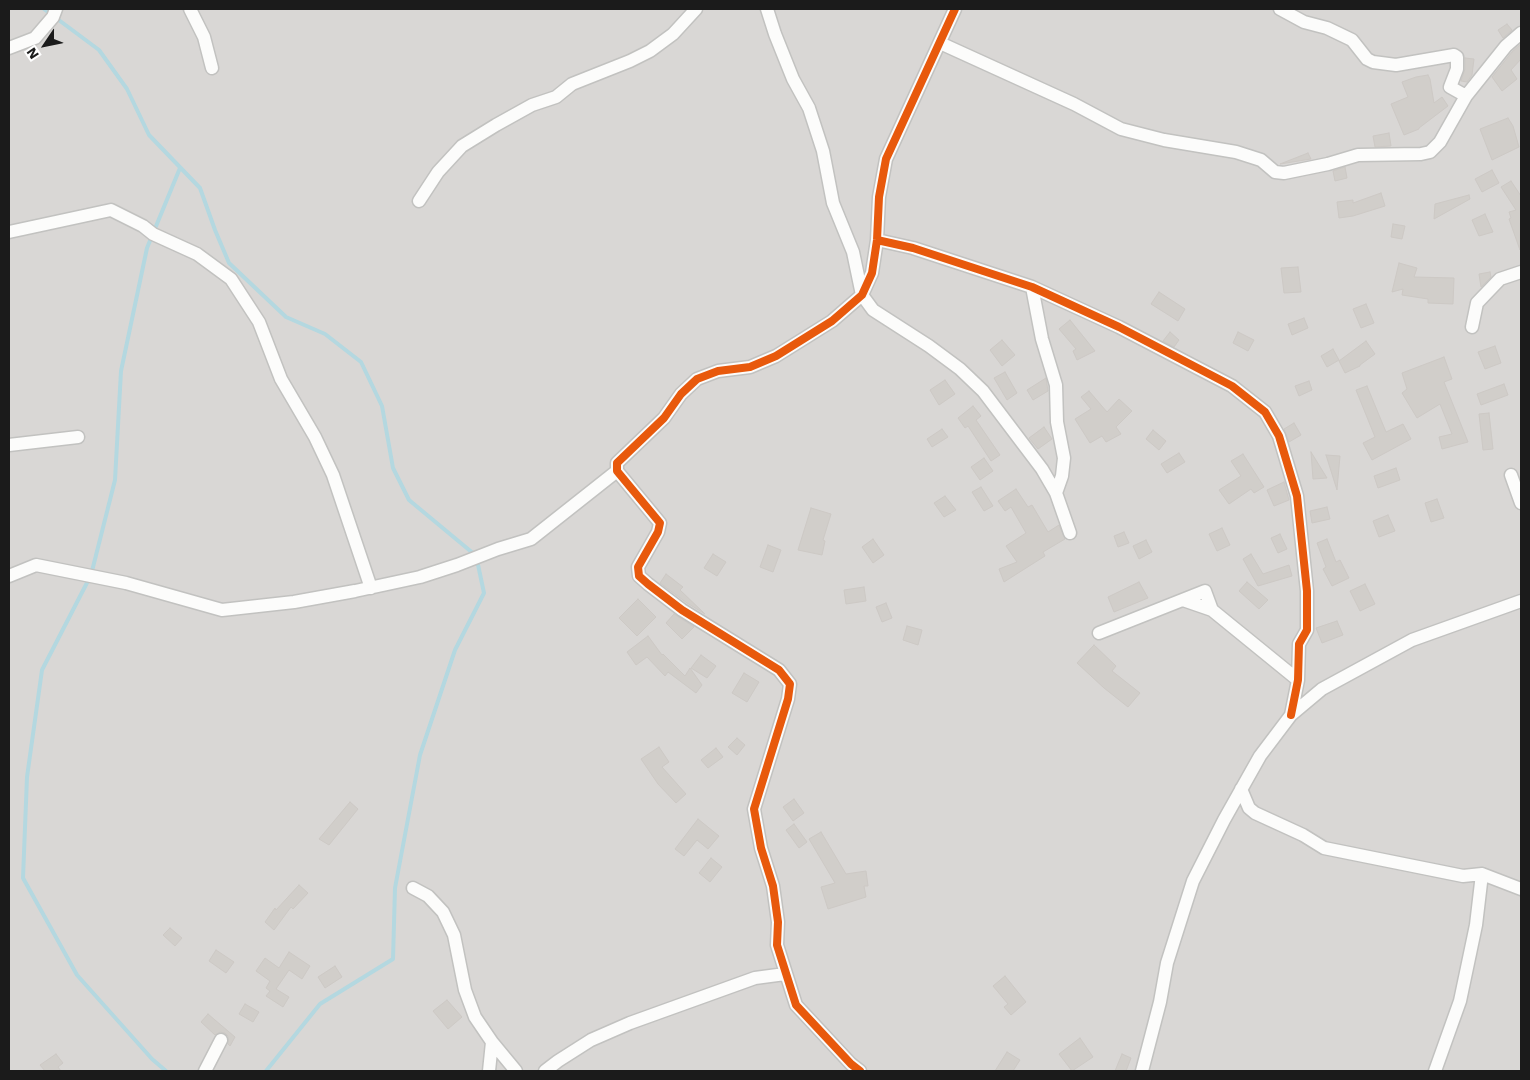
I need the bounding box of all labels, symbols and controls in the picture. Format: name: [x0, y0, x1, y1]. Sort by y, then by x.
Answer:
north arrow: [20, 20, 70, 70]
text: N: [23, 45, 42, 62]

